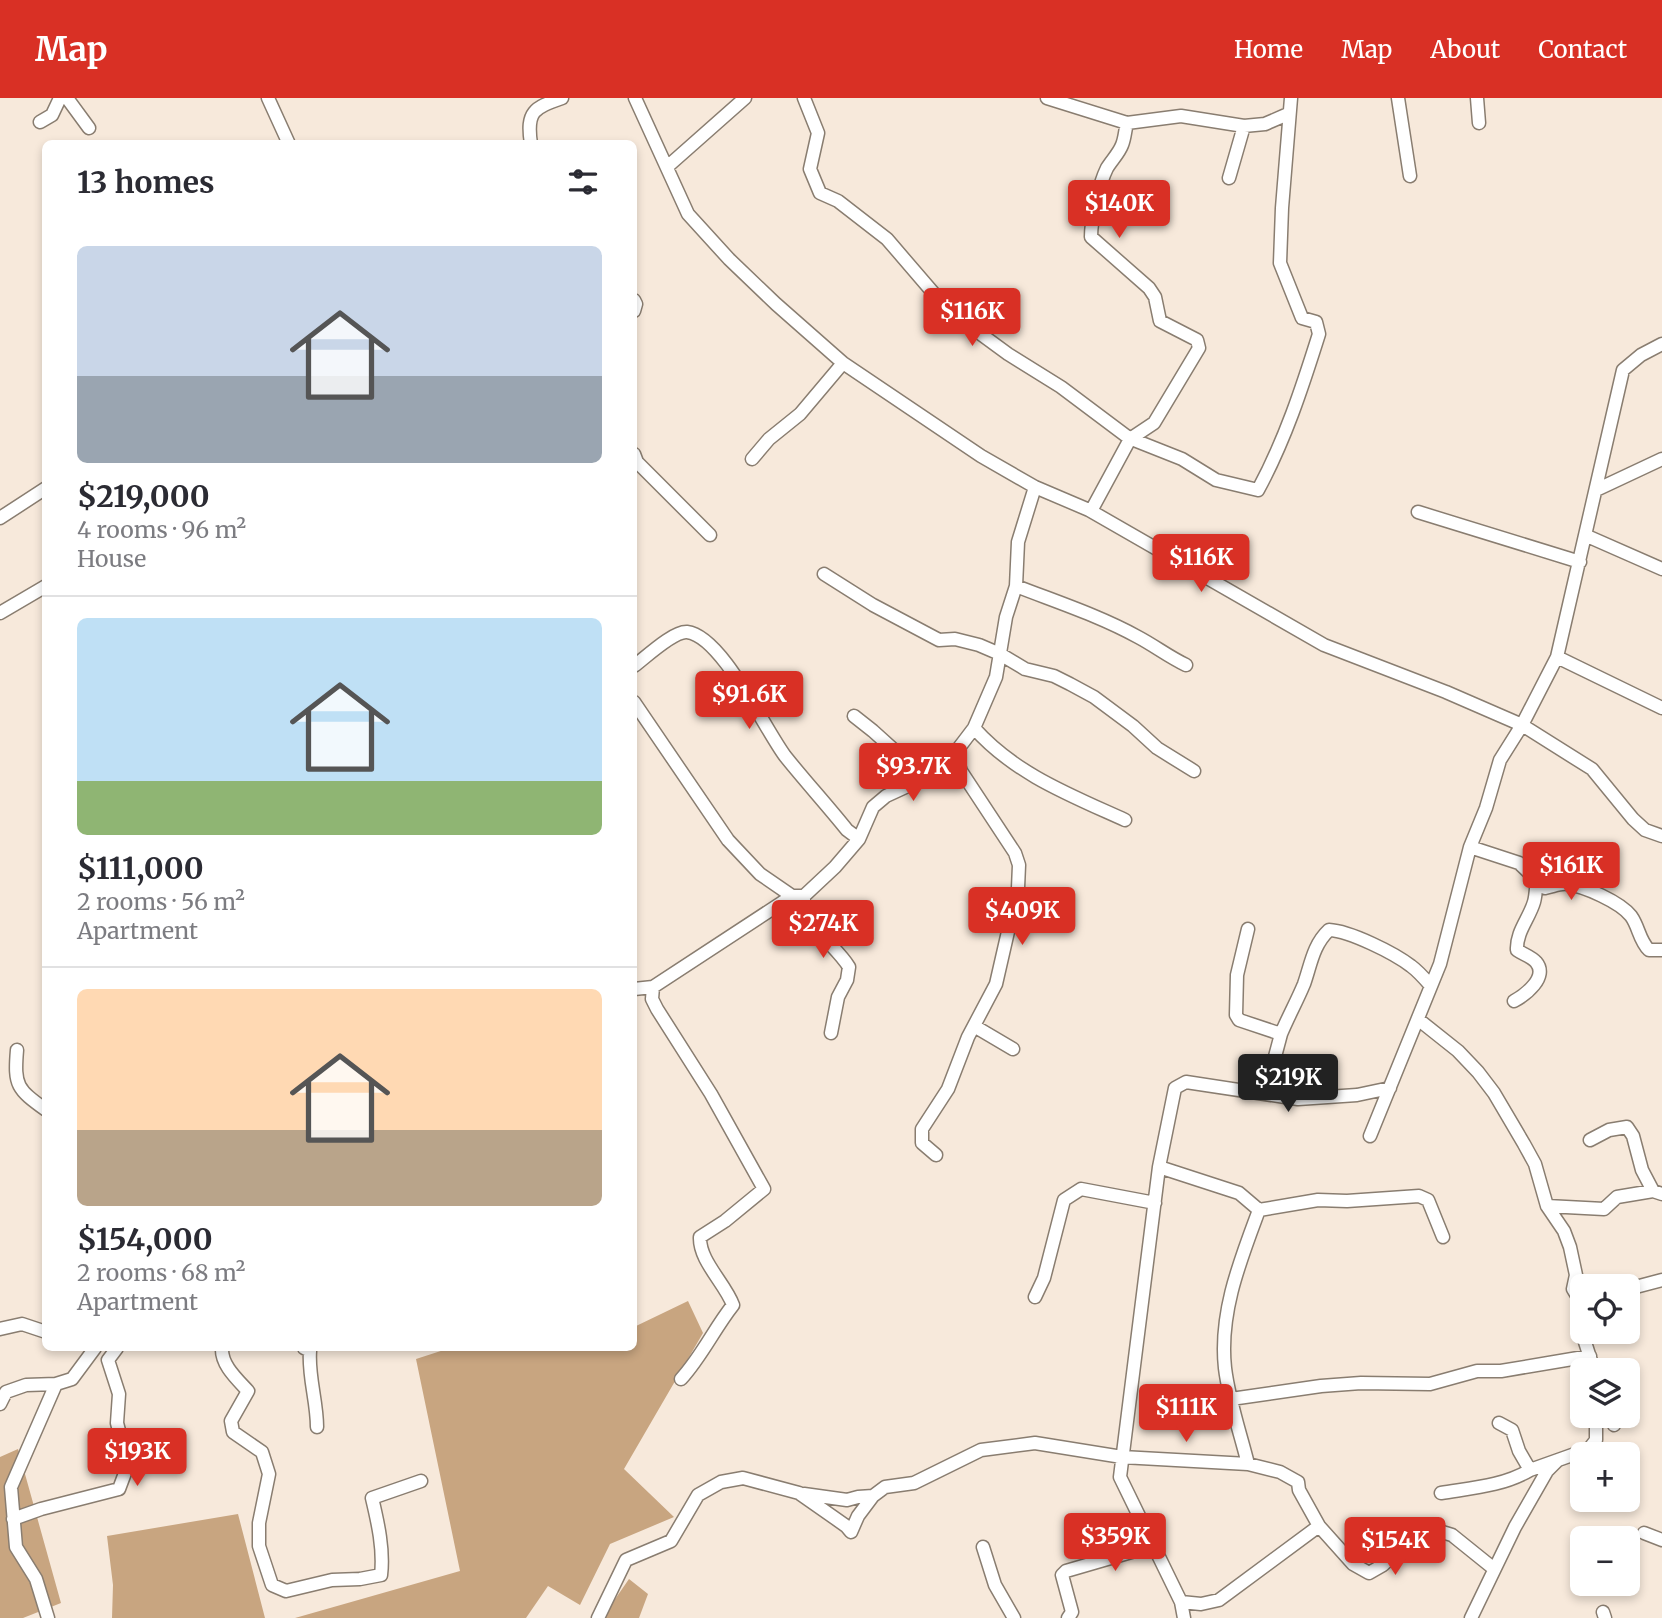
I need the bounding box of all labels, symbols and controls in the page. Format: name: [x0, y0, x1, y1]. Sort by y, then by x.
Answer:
text: Map: [35, 29, 108, 70]
text: Home: [1234, 34, 1303, 65]
text: Map: [1341, 34, 1392, 65]
text: About: [1430, 34, 1500, 65]
text: Contact: [1538, 34, 1627, 65]
text: 13 homes: [77, 163, 215, 201]
icon: filters: [564, 163, 602, 201]
pin: $140K: [1070, 180, 1168, 240]
text: $140K: [1084, 188, 1154, 217]
pin: $116K: [923, 288, 1021, 348]
icon: home: [277, 292, 403, 418]
text: $116K: [939, 296, 1005, 325]
text: $219,000: [77, 477, 210, 515]
text: 4 rooms · 96 m²: [77, 515, 246, 544]
pin: $116K: [1152, 534, 1250, 594]
text: $116K: [1168, 542, 1234, 571]
text: House: [77, 544, 146, 573]
icon: home: [277, 664, 403, 790]
pin: $91.6K: [692, 672, 806, 731]
text: $91.6K: [711, 679, 787, 708]
pin: $93.7K: [856, 744, 970, 803]
text: $93.7K: [875, 751, 951, 780]
pin: $161K: [1522, 842, 1620, 902]
text: $111,000: [77, 849, 204, 887]
text: $161K: [1539, 850, 1603, 879]
text: 2 rooms · 56 m²: [77, 887, 245, 916]
pin: $409K: [973, 888, 1071, 947]
text: $409K: [984, 895, 1060, 924]
pin: $274K: [774, 900, 872, 960]
text: $274K: [788, 908, 858, 937]
text: Apartment: [77, 916, 198, 945]
icon: home: [277, 1035, 403, 1161]
pin: $219K: [1239, 1054, 1337, 1114]
text: $219K: [1254, 1062, 1322, 1091]
text: $154,000: [77, 1220, 213, 1258]
text: 2 rooms · 68 m²: [77, 1258, 245, 1287]
map controls: [1570, 1274, 1640, 1596]
button: locate: [1570, 1274, 1640, 1344]
text: Apartment: [77, 1287, 198, 1316]
button: layers: [1570, 1358, 1640, 1428]
pin: $111K: [1137, 1384, 1235, 1444]
text: $111K: [1155, 1392, 1217, 1421]
pin: $193K: [88, 1428, 186, 1488]
text: $193K: [104, 1436, 170, 1465]
button: +: [1570, 1442, 1640, 1512]
pin: $359K: [1066, 1514, 1164, 1573]
pin: $154K: [1346, 1518, 1444, 1577]
text: $359K: [1080, 1521, 1150, 1550]
text: $154K: [1361, 1525, 1429, 1554]
button: −: [1570, 1526, 1640, 1596]

